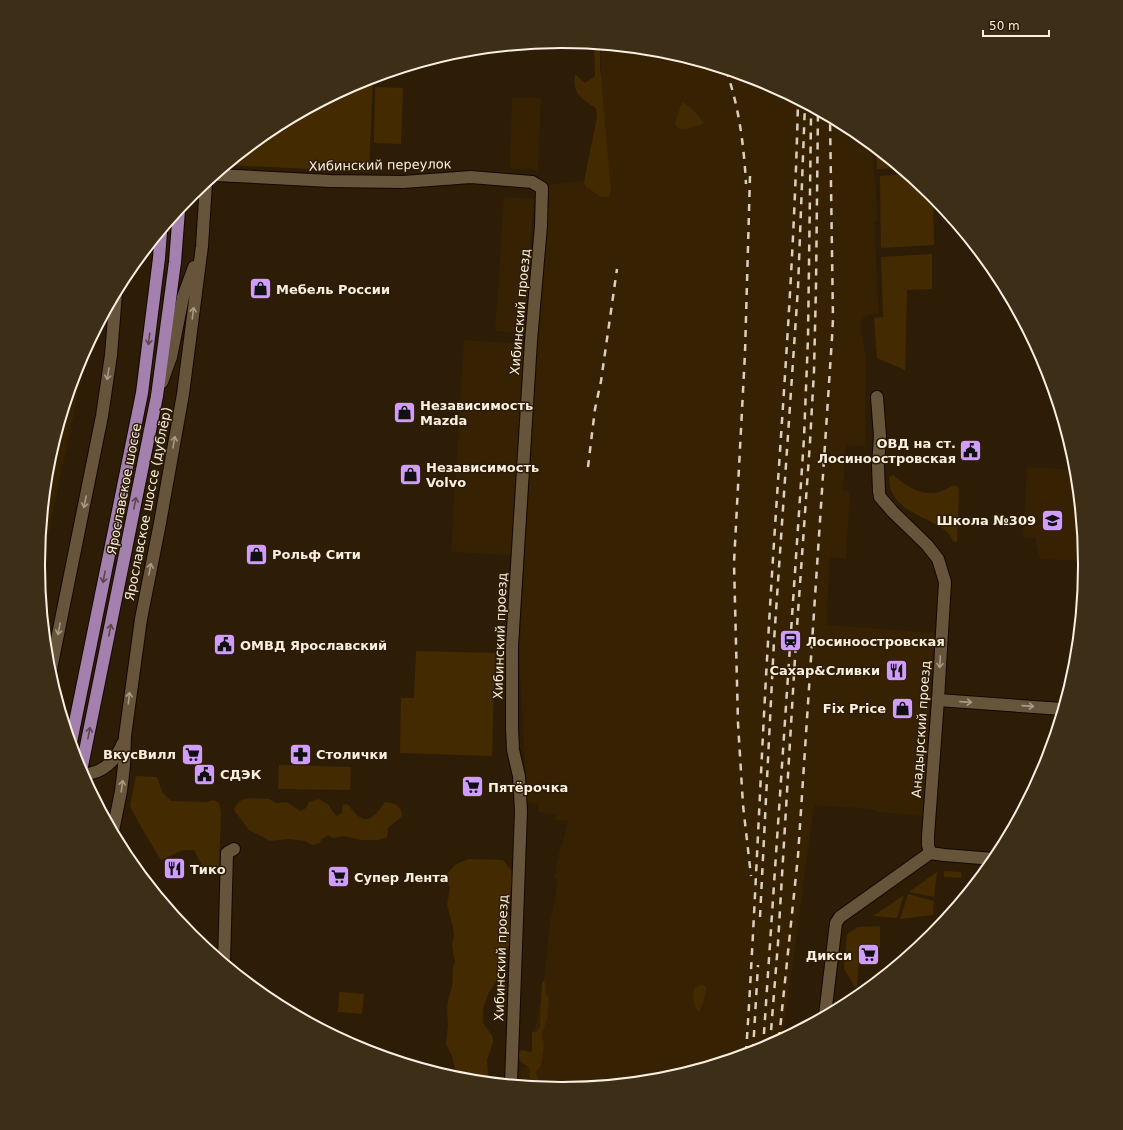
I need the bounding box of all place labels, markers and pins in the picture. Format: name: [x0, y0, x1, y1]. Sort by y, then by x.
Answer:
shop icon: Мебель России: [247, 276, 273, 302]
place label: Мебель России: [276, 282, 390, 297]
place label: Независимость Mazda: [420, 398, 533, 428]
shop icon: Независимость Mazda: [392, 399, 418, 425]
place label: ОВД на ст. Лосиноостровская: [817, 436, 956, 466]
public building icon: ОВД на ст. Лосиноостровская: [958, 437, 984, 463]
place label: Независимость Volvo: [426, 460, 539, 490]
shop icon: Независимость Volvo: [398, 461, 424, 487]
school or university icon: Школа №309: [1039, 507, 1065, 533]
place label: Школа №309: [937, 513, 1036, 528]
shop icon: Рольф Сити: [243, 541, 269, 567]
place label: Рольф Сити: [272, 547, 361, 562]
station icon: Лосиноостровская: [778, 628, 804, 654]
public building icon: ОМВД Ярославский: [212, 632, 238, 658]
place label: Лосиноостровская: [806, 634, 945, 649]
place label: ОМВД Ярославский: [240, 638, 387, 653]
restaurant icon: Сахар&Сливки: [883, 657, 909, 683]
place label: Сахар&Сливки: [770, 663, 880, 678]
shop icon: Fix Price: [889, 695, 915, 721]
place label: Fix Price: [823, 701, 886, 716]
supermarket icon: ВкусВилл: [179, 741, 205, 767]
pharmacy icon: Столички: [287, 741, 313, 767]
place label: ВкусВилл: [103, 747, 176, 762]
place label: Столички: [316, 747, 388, 762]
public building icon: СДЭК: [192, 761, 218, 787]
place label: СДЭК: [220, 767, 262, 782]
supermarket icon: Пятёрочка: [460, 774, 486, 800]
place label: Пятёрочка: [488, 780, 568, 795]
restaurant icon: Тико: [161, 856, 187, 882]
place label: Тико: [190, 862, 226, 877]
supermarket icon: Супер Лента: [326, 864, 352, 890]
place label: Супер Лента: [354, 870, 449, 885]
supermarket icon: Дикси: [855, 942, 881, 968]
place label: Дикси: [806, 948, 852, 963]

